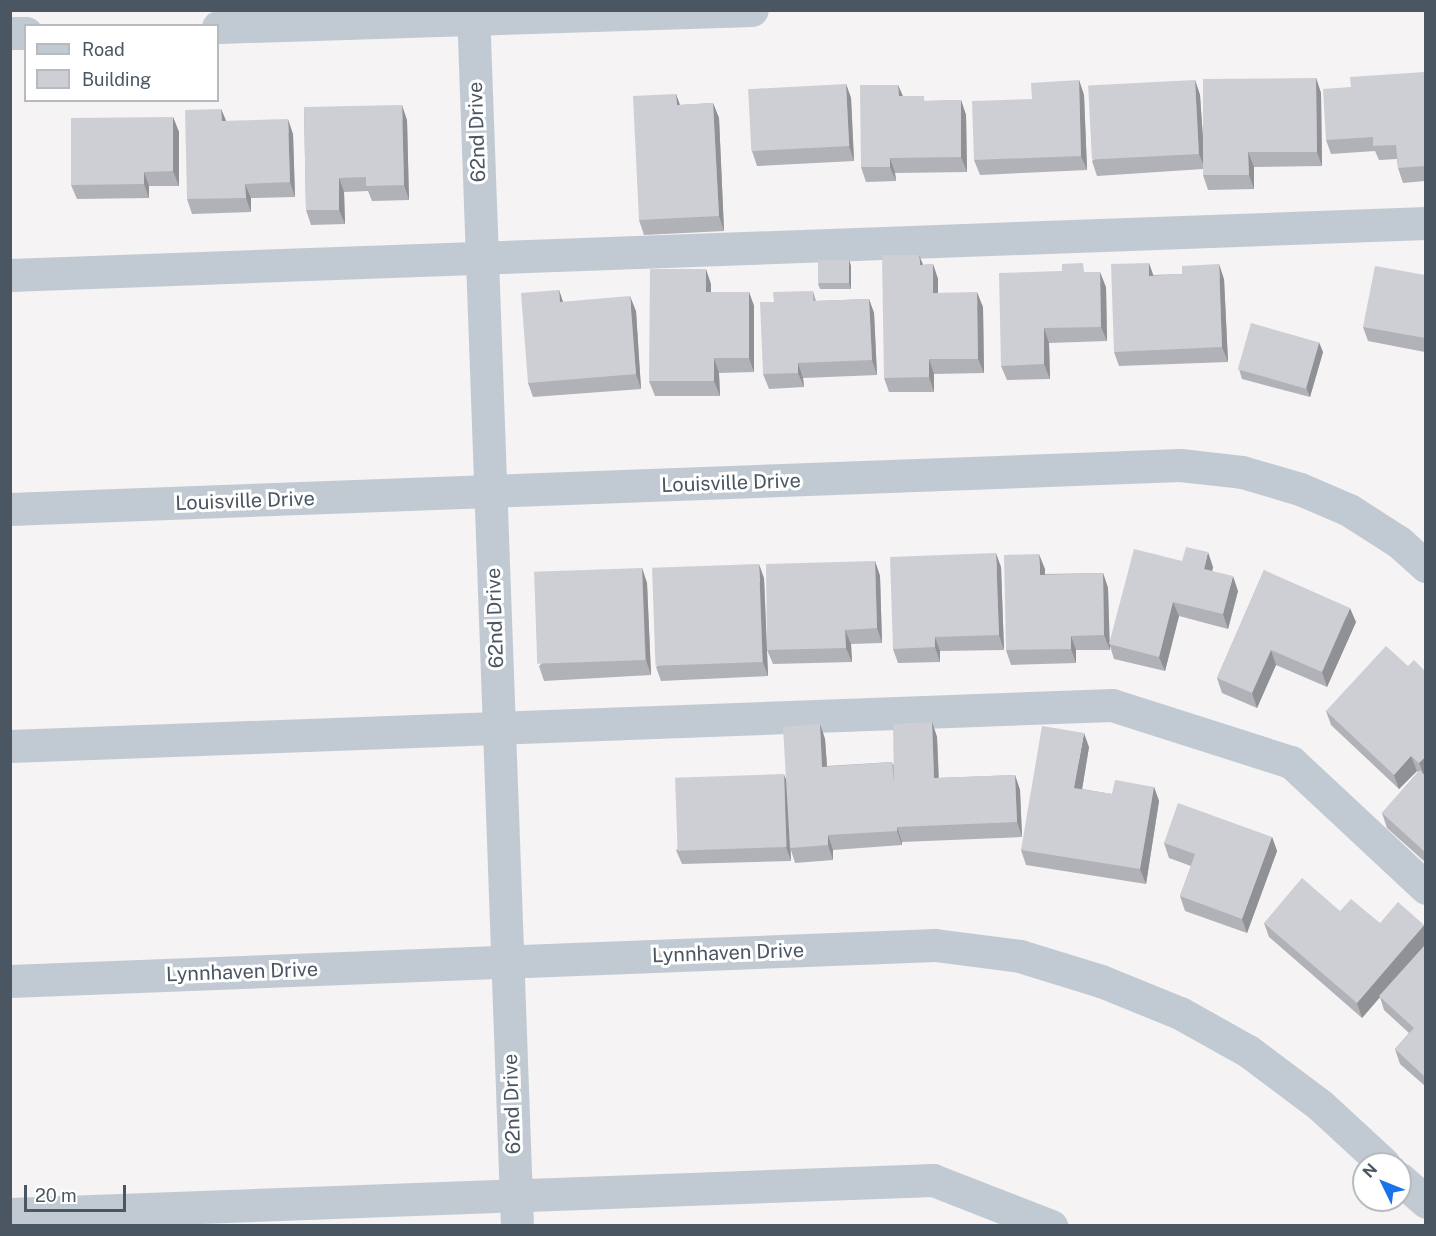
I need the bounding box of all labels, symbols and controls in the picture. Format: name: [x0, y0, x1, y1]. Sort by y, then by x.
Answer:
legend: [24, 24, 219, 102]
text: Road: [82, 39, 125, 60]
text: Building: [82, 69, 151, 90]
street label: 62nd Drive: [463, 81, 491, 183]
street label: Louisville Drive: [661, 469, 801, 497]
street label: Louisville Drive: [175, 487, 315, 515]
street label: 62nd Drive: [481, 567, 509, 669]
street label: Lynnhaven Drive: [652, 938, 804, 968]
street label: Lynnhaven Drive: [166, 957, 318, 987]
street label: 62nd Drive: [498, 1053, 526, 1155]
north arrow: [1352, 1152, 1412, 1212]
text: N: [1359, 1160, 1381, 1182]
scale bar: [27, 1173, 129, 1211]
text: 20 m: [35, 1185, 77, 1206]

